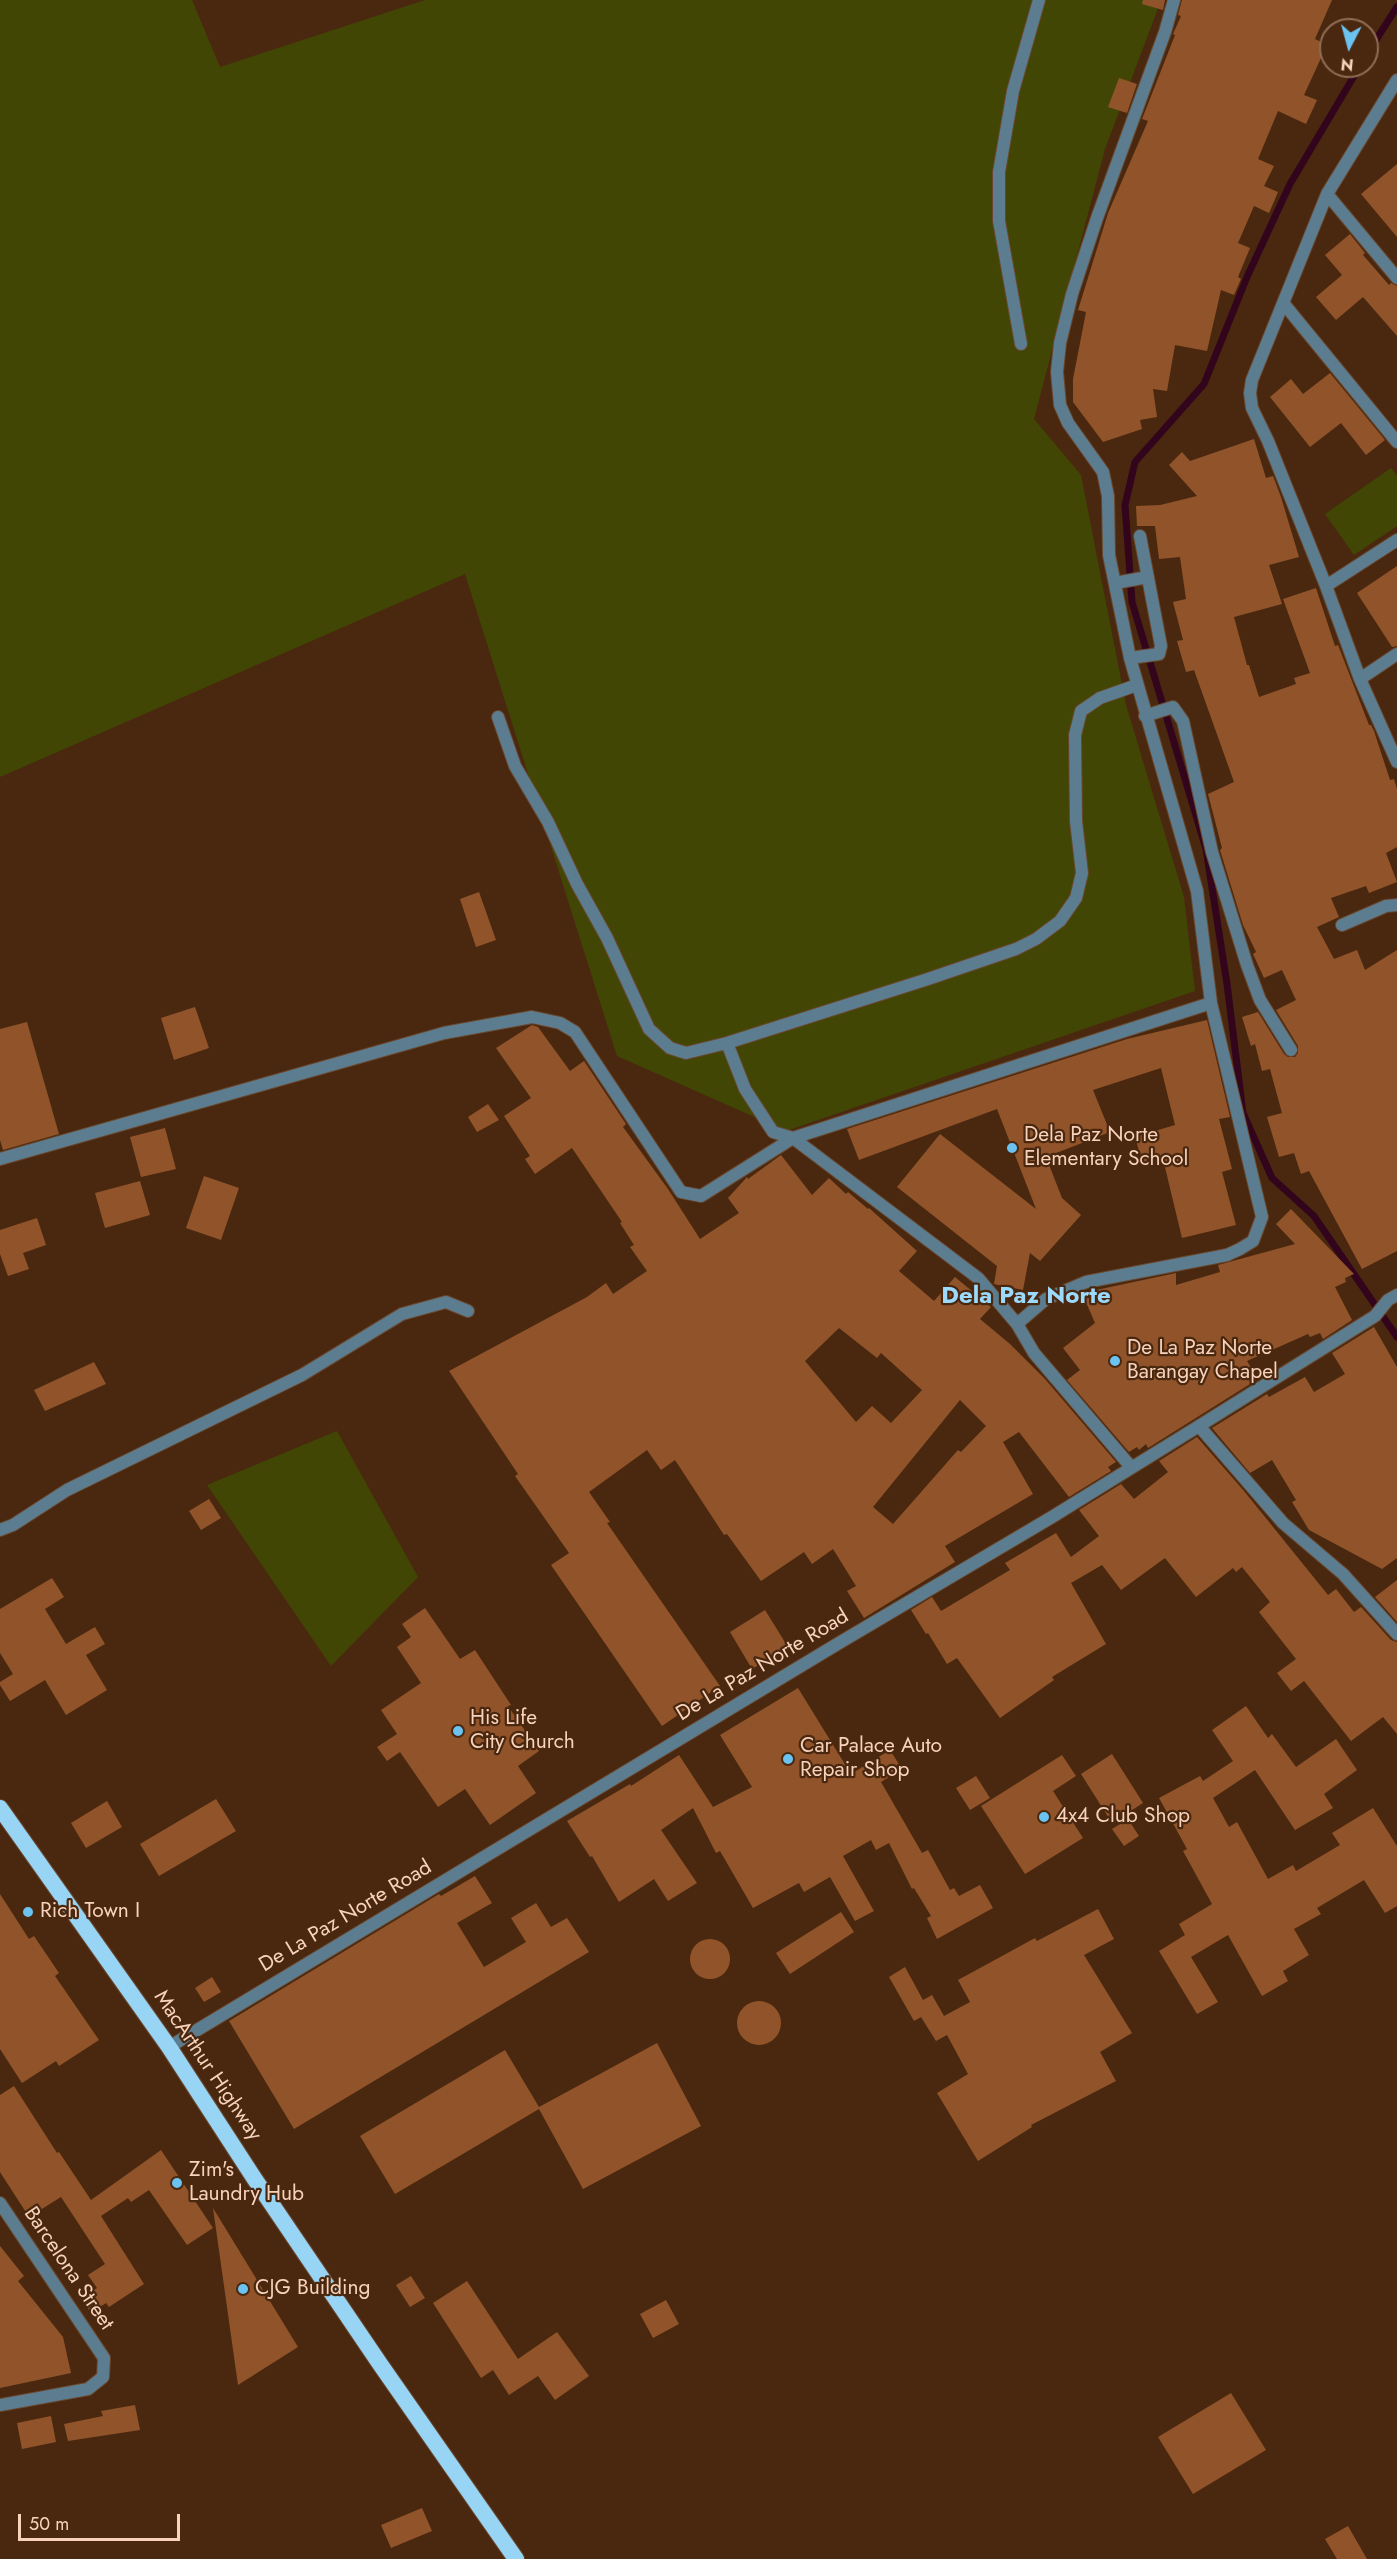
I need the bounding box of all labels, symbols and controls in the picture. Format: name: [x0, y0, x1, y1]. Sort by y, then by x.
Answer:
north arrow: [1319, 18, 1379, 78]
text: N: [1340, 52, 1355, 77]
place label: Dela Paz Norte Elementary School: [1024, 1123, 1188, 1173]
marker: Dela Paz Norte Elementary School: [1005, 1141, 1019, 1155]
district label: Dela Paz Norte: [941, 1283, 1111, 1311]
place label: De La Paz Norte Barangay Chapel: [1127, 1336, 1278, 1386]
marker: De La Paz Norte Barangay Chapel: [1108, 1354, 1122, 1368]
street label: De La Paz Norte Road: [672, 1605, 854, 1727]
place label: His Life City Church: [470, 1706, 575, 1756]
marker: His Life City Church: [451, 1724, 465, 1738]
place label: Car Palace Auto Repair Shop: [800, 1734, 942, 1784]
marker: Car Palace Auto Repair Shop: [781, 1752, 795, 1766]
place label: 4x4 Club Shop: [1056, 1804, 1190, 1830]
marker: 4x4 Club Shop: [1037, 1810, 1051, 1824]
street label: De La Paz Norte Road: [255, 1856, 437, 1978]
place label: Rich Town I: [40, 1899, 140, 1925]
marker: Rich Town I: [21, 1905, 35, 1919]
street label: MacArthur Highway: [147, 1986, 267, 2146]
place label: Zim's Laundry Hub: [189, 2158, 304, 2208]
marker: Zim's Laundry Hub: [170, 2176, 184, 2190]
street label: Barcelona Street: [17, 2203, 119, 2335]
place label: CJG Building: [255, 2276, 370, 2302]
marker: CJG Building: [236, 2282, 250, 2296]
scale bar: [21, 2502, 183, 2540]
text: 50 m: [29, 2511, 69, 2537]

